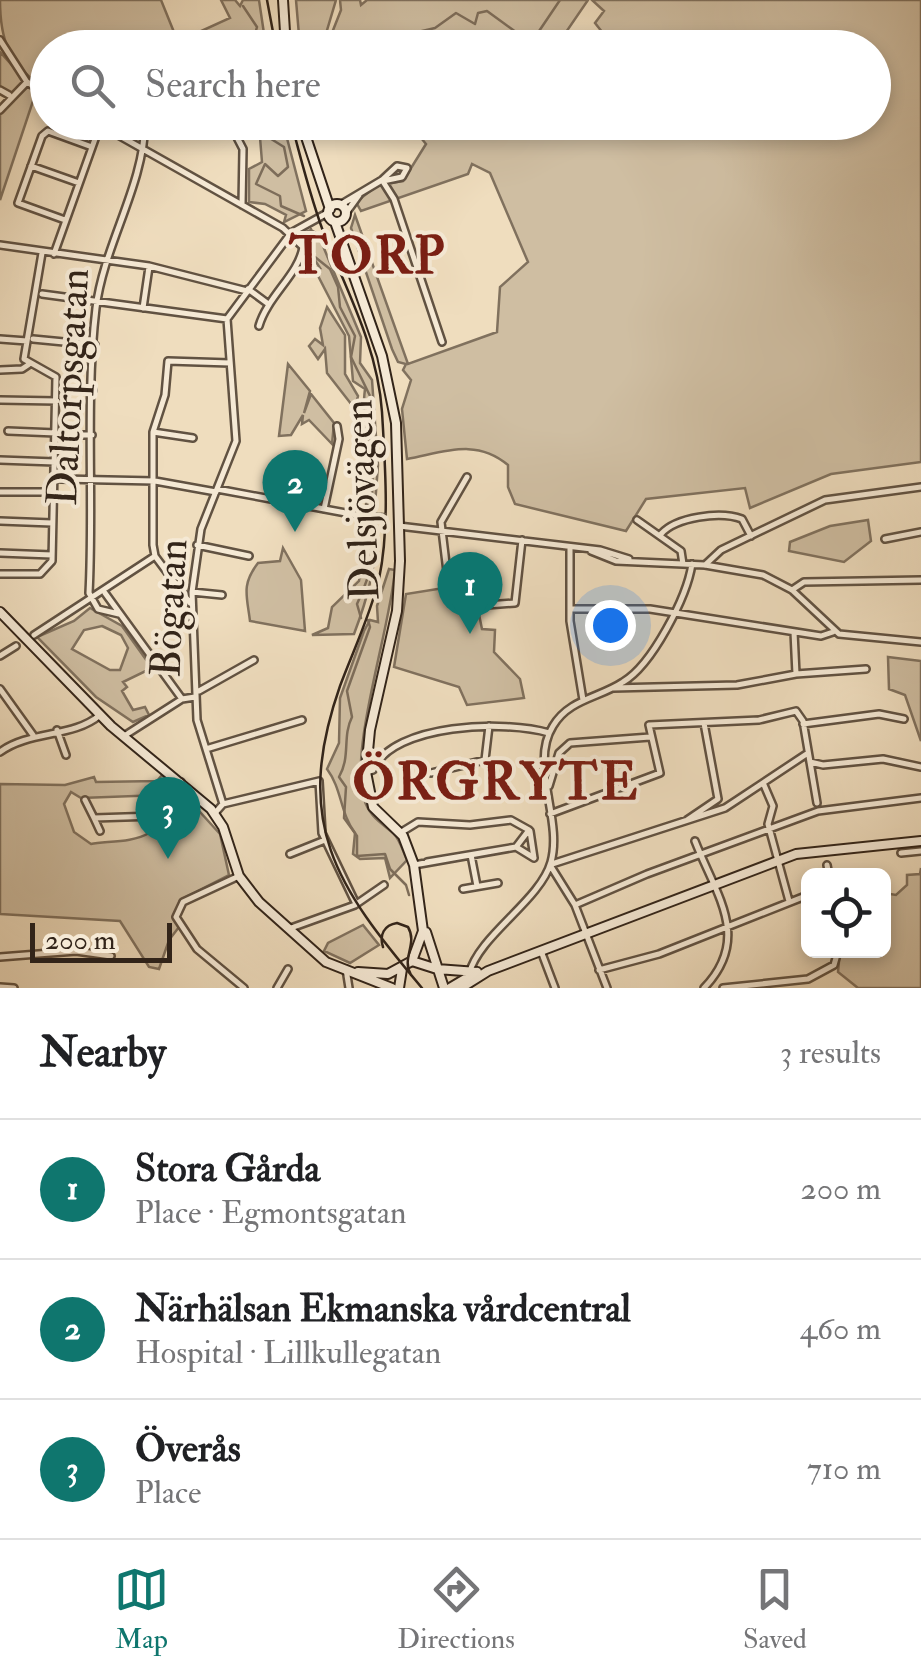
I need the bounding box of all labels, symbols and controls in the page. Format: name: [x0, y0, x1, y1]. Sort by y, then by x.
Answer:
search box: [30, 30, 891, 140]
icon: search: [65, 58, 120, 113]
text: Search here: [145, 61, 321, 109]
district label: TORP: [288, 224, 447, 289]
street label: Daltorpsgatan: [37, 267, 101, 507]
street label: Delsjövägen: [332, 398, 392, 602]
pin: 2: [262, 450, 328, 532]
street label: Bögatan: [140, 538, 200, 678]
pin: 1: [438, 552, 502, 634]
your location: [585, 600, 636, 651]
district label: ÖRGRYTE: [352, 750, 640, 815]
pin: 3: [136, 776, 200, 859]
map controls: [801, 868, 891, 958]
button: locate: [801, 868, 891, 958]
scale bar: [30, 918, 172, 963]
text: 200 m: [45, 923, 116, 958]
text: Nearby: [40, 1027, 166, 1079]
text: 3 results: [780, 1033, 881, 1073]
text: Stora Gårda: [135, 1145, 320, 1193]
text: 1: [67, 1169, 78, 1209]
text: 200 m: [800, 1169, 881, 1209]
text: Place · Egmontsgatan: [135, 1193, 407, 1233]
text: Närhälsan Ekmanska vårdcentral: [135, 1285, 631, 1333]
text: 2: [64, 1309, 81, 1349]
text: 460 m: [800, 1309, 881, 1349]
text: Hospital · Lillkullegatan: [135, 1333, 441, 1373]
text: Överås: [135, 1425, 241, 1473]
text: 3: [66, 1449, 79, 1489]
text: 710 m: [807, 1449, 881, 1489]
text: Place: [135, 1473, 201, 1513]
tab: Map: [114, 1562, 169, 1657]
tab: Directions: [397, 1562, 515, 1657]
tab: Saved: [743, 1562, 807, 1657]

